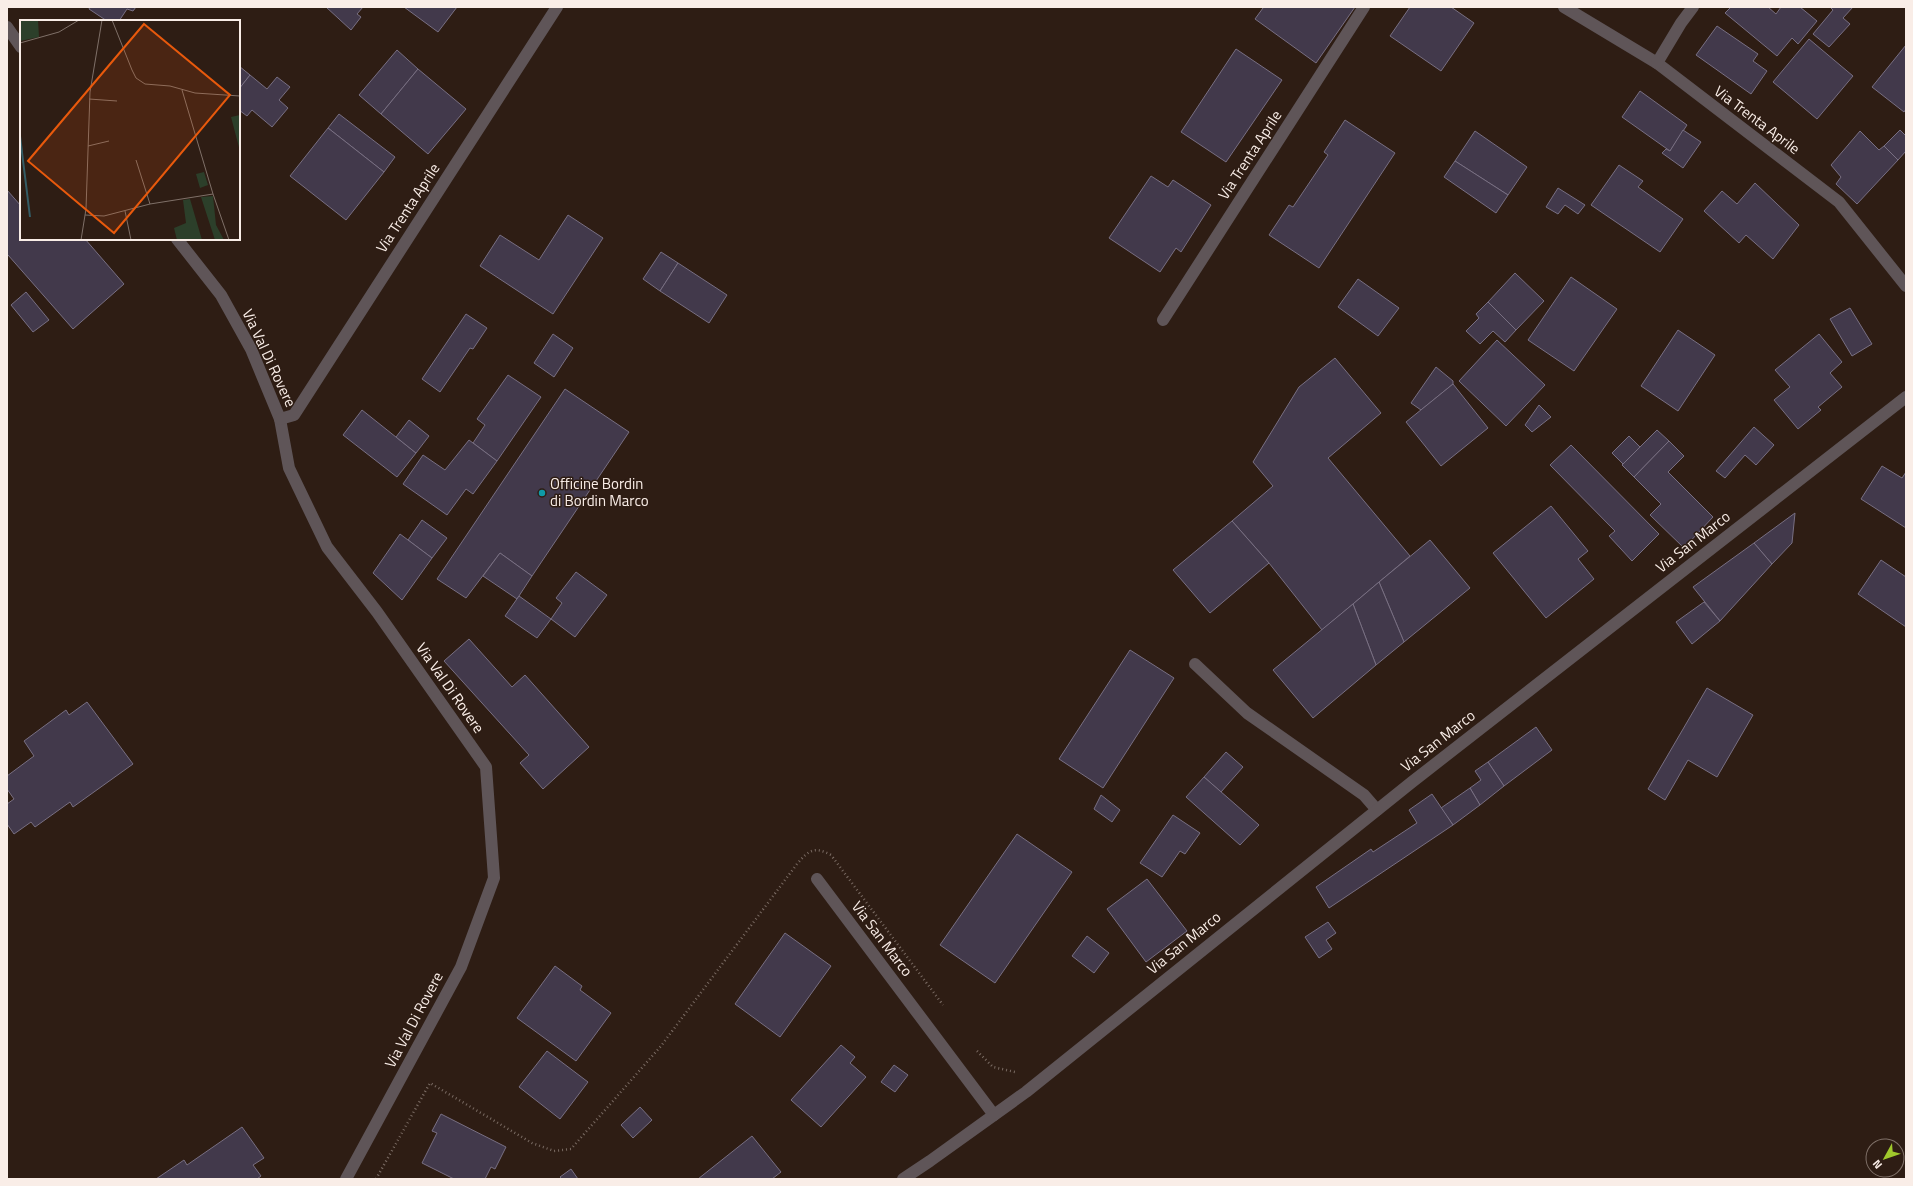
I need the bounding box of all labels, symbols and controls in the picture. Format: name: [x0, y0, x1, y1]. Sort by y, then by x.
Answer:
inset map: [20, 20, 240, 240]
street label: Via Trenta Aprile: [1709, 80, 1805, 160]
street label: Via Trenta Aprile: [1212, 105, 1287, 204]
street label: Via Trenta Aprile: [370, 158, 445, 257]
street label: Via Val Di Rovere: [237, 305, 302, 411]
place label: Officine Bordin di Bordin Marco: [550, 472, 649, 512]
marker: Officine Bordin di Bordin Marco: [537, 488, 547, 498]
street label: Via San Marco: [1650, 505, 1735, 578]
street label: Via Val Di Rovere: [411, 638, 490, 738]
street label: Via San Marco: [1395, 704, 1480, 777]
street label: Via San Marco: [846, 896, 919, 981]
street label: Via San Marco: [1142, 906, 1226, 980]
street label: Via Val Di Rovere: [379, 968, 449, 1072]
north arrow: [1865, 1138, 1905, 1178]
text: N: [1869, 1156, 1886, 1172]

